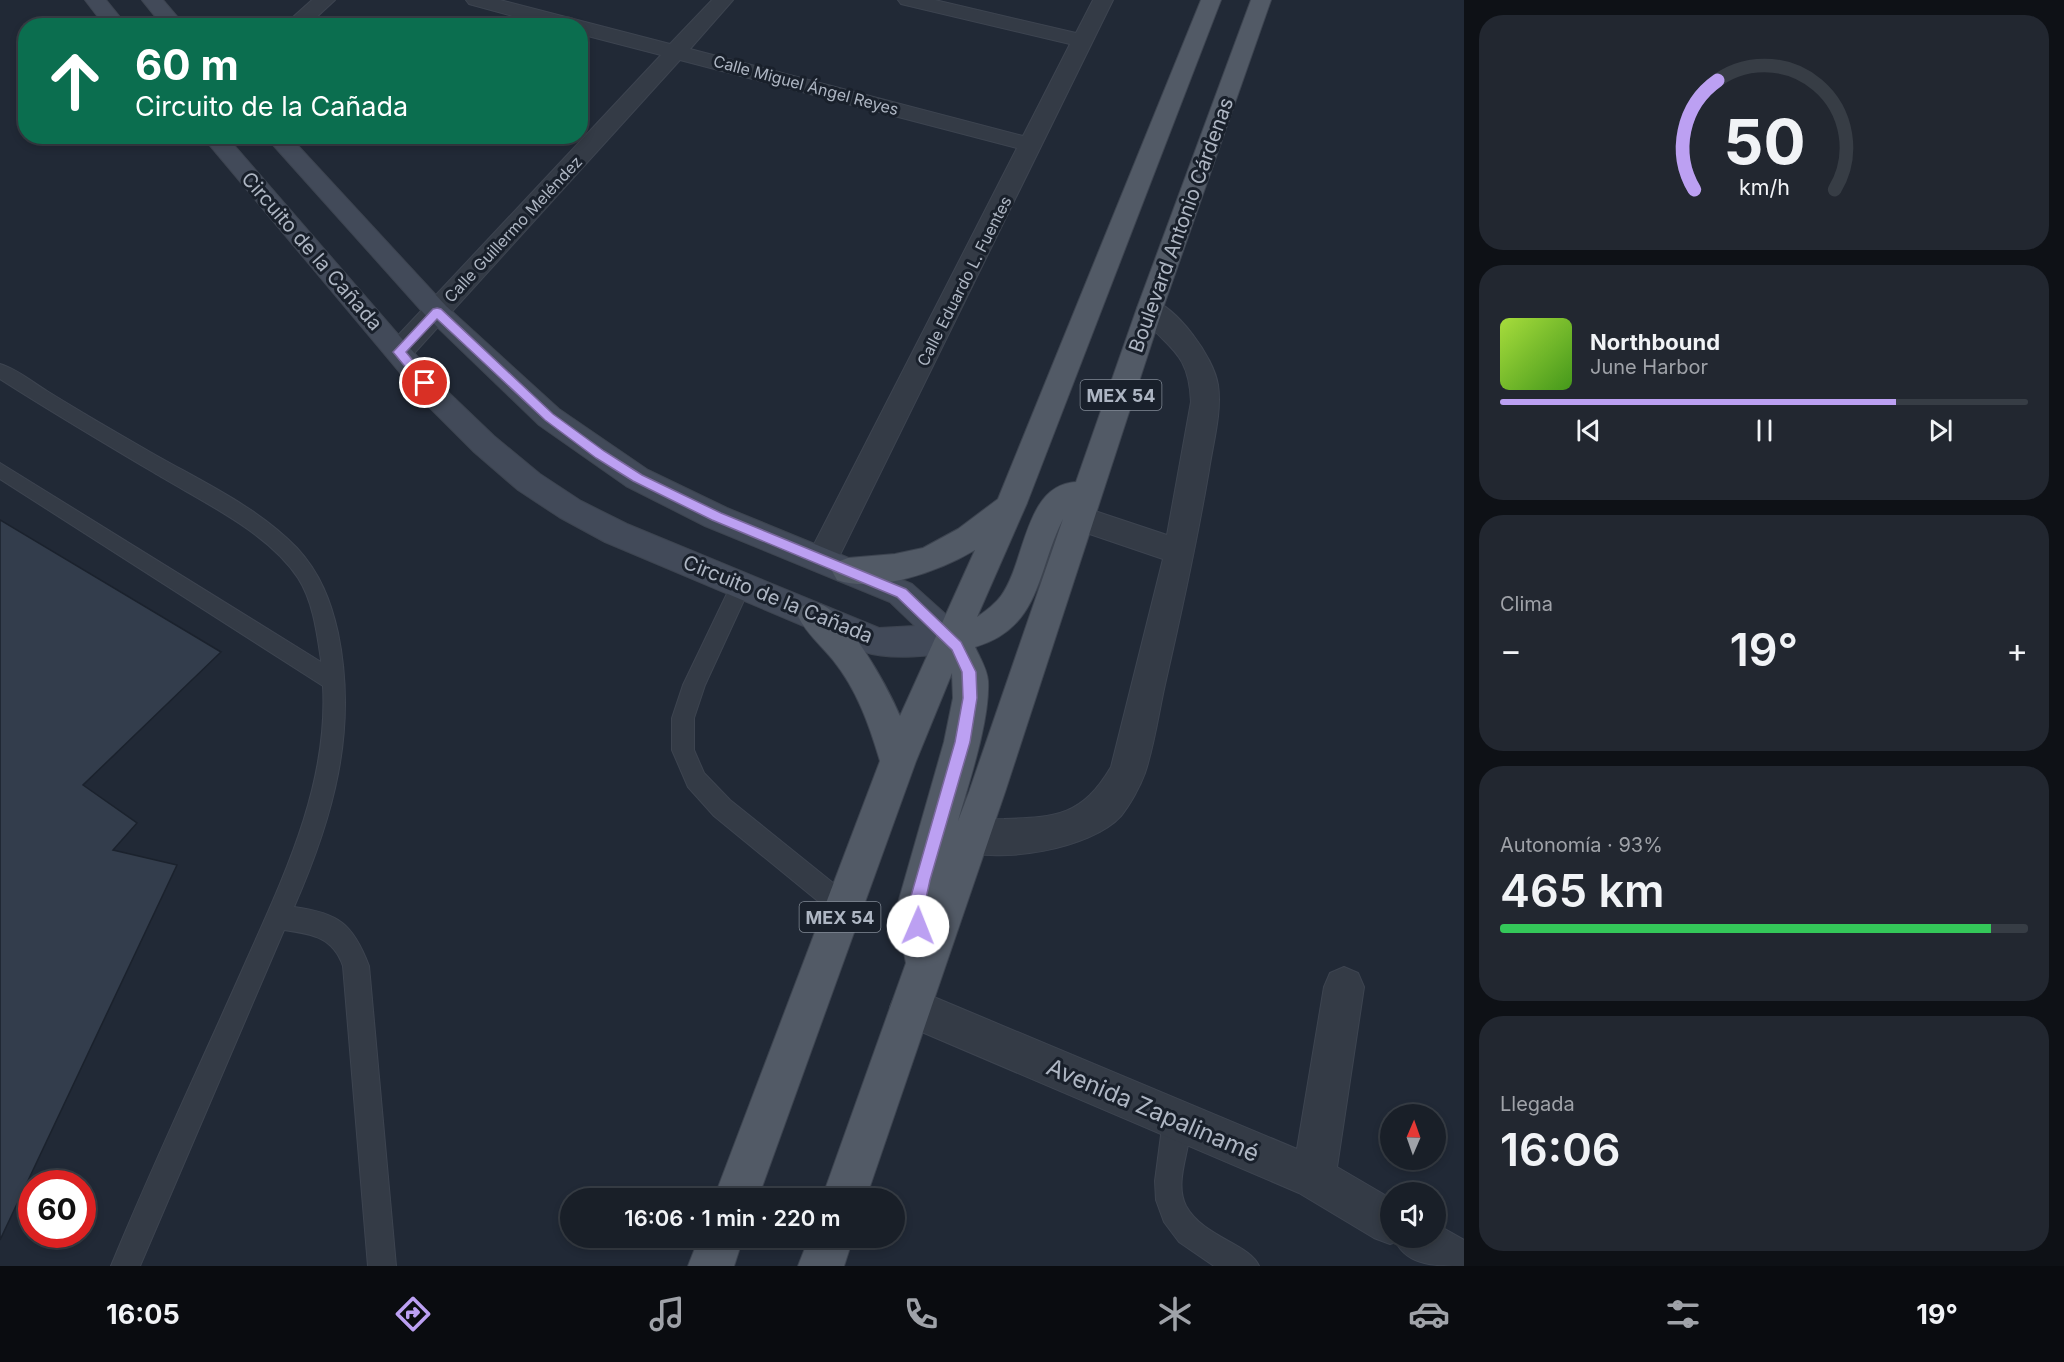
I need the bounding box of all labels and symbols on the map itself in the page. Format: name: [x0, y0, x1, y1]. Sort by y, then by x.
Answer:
street label: Calle Miguel Ángel Reyes: [711, 51, 901, 119]
street label: Boulevard Antonio Cárdenas: [1124, 94, 1238, 356]
street label: Calle Guillermo Meléndez: [440, 152, 586, 306]
street label: Circuito de la Cañada: [237, 167, 387, 335]
street label: Calle Eduardo L. Fuentes: [912, 193, 1016, 369]
pin: [399, 357, 450, 408]
road number: MEX 54: [1080, 380, 1162, 410]
street label: Circuito de la Cañada: [680, 550, 876, 648]
position arrow: [886, 894, 950, 958]
road number: MEX 54: [800, 902, 880, 932]
street label: Avenida Zapalinamé: [1042, 1052, 1264, 1168]
north arrow: [1380, 1104, 1446, 1170]
speed limit sign: 60: [18, 1170, 96, 1248]

